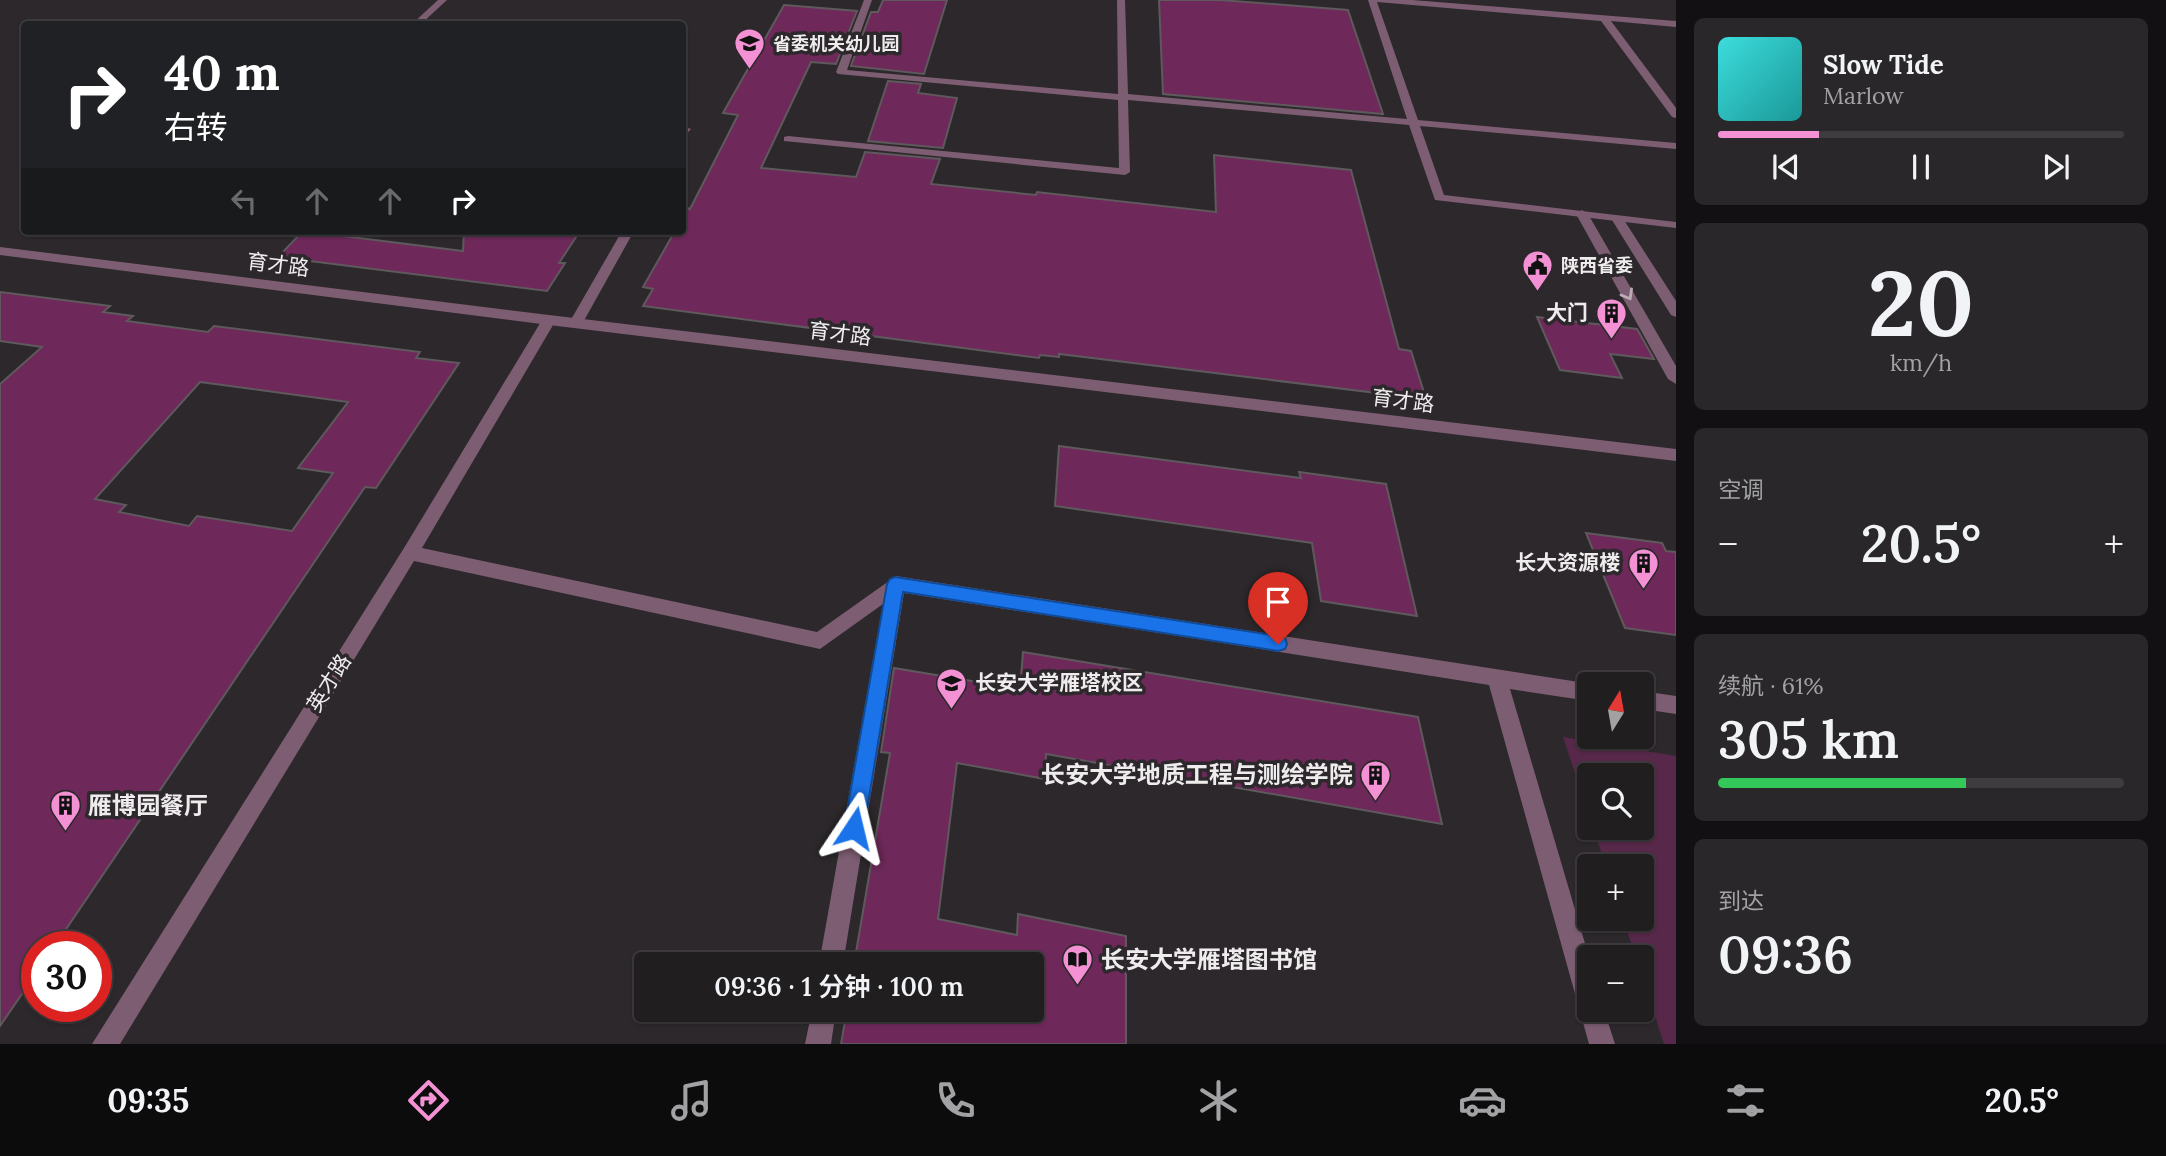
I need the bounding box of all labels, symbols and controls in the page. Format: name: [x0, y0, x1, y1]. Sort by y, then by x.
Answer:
school or university icon: 省委机关幼儿园: [733, 27, 767, 71]
place label: 省委机关幼儿园: [773, 32, 899, 55]
text: 40 m: [164, 41, 280, 103]
text: Slow Tide: [1823, 48, 1944, 81]
icon: right: [49, 49, 140, 140]
text: Marlow: [1823, 81, 1904, 110]
text: 右转: [164, 107, 228, 148]
icon: previous: [1767, 148, 1805, 186]
icon: pause: [1902, 148, 1940, 186]
icon: next: [2037, 148, 2075, 186]
icon: left: [225, 182, 263, 220]
icon: ahead: [298, 182, 336, 220]
icon: ahead: [371, 182, 409, 220]
icon: right: [444, 182, 482, 220]
text: 20: [1868, 244, 1974, 361]
street label: 育才路: [245, 247, 311, 282]
public building icon: 陕西省委: [1521, 249, 1555, 293]
place label: 陕西省委: [1561, 254, 1633, 277]
one-way arrow: [1620, 287, 1633, 300]
building icon: 大门: [1594, 296, 1628, 340]
place label: 大门: [1546, 299, 1588, 326]
street label: 育才路: [807, 316, 873, 351]
text: km/h: [1890, 348, 1952, 377]
street label: 育才路: [1370, 383, 1436, 418]
text: 空调: [1718, 475, 1764, 504]
text: 20.5°: [1861, 510, 1981, 576]
text: −: [1718, 520, 1738, 568]
text: +: [2104, 520, 2124, 568]
building icon: 长大资源楼: [1626, 546, 1660, 590]
place label: 长大资源楼: [1515, 549, 1620, 576]
pin: [1248, 572, 1308, 644]
icon: arrive: [1259, 583, 1297, 621]
street label: 英才路: [300, 649, 357, 717]
school or university icon: 长安大学雁塔校区: [935, 666, 969, 710]
place label: 长安大学雁塔校区: [975, 669, 1143, 696]
text: 续航 · 61%: [1718, 671, 1824, 700]
north arrow: [1577, 672, 1654, 749]
map controls: [1577, 672, 1654, 1022]
text: 305 km: [1718, 706, 1899, 772]
building icon: 长安大学地质工程与测绘学院: [1359, 758, 1393, 802]
place label: 长安大学地质工程与测绘学院: [1041, 759, 1353, 790]
button: search: [1577, 763, 1654, 840]
building icon: 雁博园餐厅: [48, 789, 82, 833]
place label: 雁博园餐厅: [88, 790, 208, 821]
position arrow: [817, 791, 891, 865]
button: +: [1577, 854, 1654, 931]
text: 到达: [1718, 886, 1764, 915]
text: 09:36: [1718, 921, 1853, 987]
speed limit sign: 30: [21, 931, 112, 1022]
library icon: 长安大学雁塔图书馆: [1061, 943, 1095, 987]
place label: 长安大学雁塔图书馆: [1101, 944, 1317, 975]
button: −: [1577, 945, 1654, 1022]
text: 09:36 · 1 分钟 · 100 m: [714, 970, 964, 1003]
icon: directions: [404, 1076, 453, 1125]
icon: music: [667, 1076, 716, 1125]
icon: phone: [931, 1076, 980, 1125]
icon: climate: [1194, 1076, 1243, 1125]
icon: car: [1458, 1076, 1507, 1125]
icon: filters: [1721, 1076, 1770, 1125]
text: 09:35: [107, 1080, 189, 1121]
text: 20.5°: [1985, 1080, 2059, 1121]

